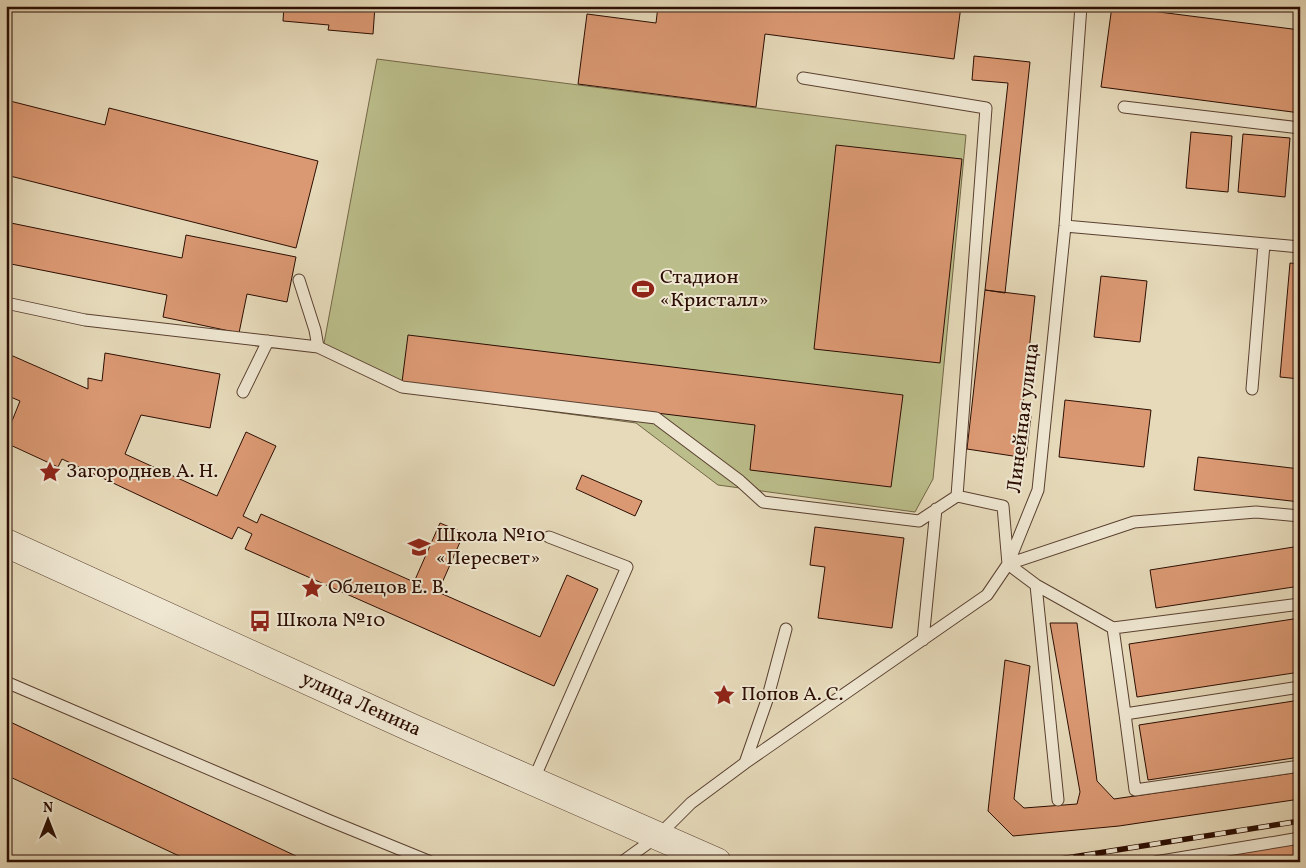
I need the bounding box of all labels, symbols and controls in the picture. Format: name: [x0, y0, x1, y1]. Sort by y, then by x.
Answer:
place label: Стадион «Кристалл»: [660, 264, 769, 315]
sports icon: Стадион «Кристалл»: [630, 276, 656, 302]
street label: Линейная улица: [1001, 341, 1047, 495]
place label: Загороднев А. Н.: [66, 458, 218, 486]
place icon: Загороднев А. Н.: [37, 459, 63, 485]
place label: Школа №10 «Пересвет»: [436, 522, 545, 573]
school or university icon: Школа №10 «Пересвет»: [406, 534, 432, 560]
place label: Облецов Е. В.: [328, 574, 449, 602]
place icon: Облецов Е. В.: [299, 575, 325, 601]
place label: Школа №10: [276, 607, 385, 635]
bus stop icon: Школа №10: [247, 608, 273, 634]
street label: улица Ленина: [296, 665, 425, 744]
place label: Попов А. С.: [741, 681, 843, 709]
place icon: Попов А. С.: [711, 682, 737, 708]
north arrow: [22, 796, 72, 846]
text: N: [43, 799, 53, 818]

